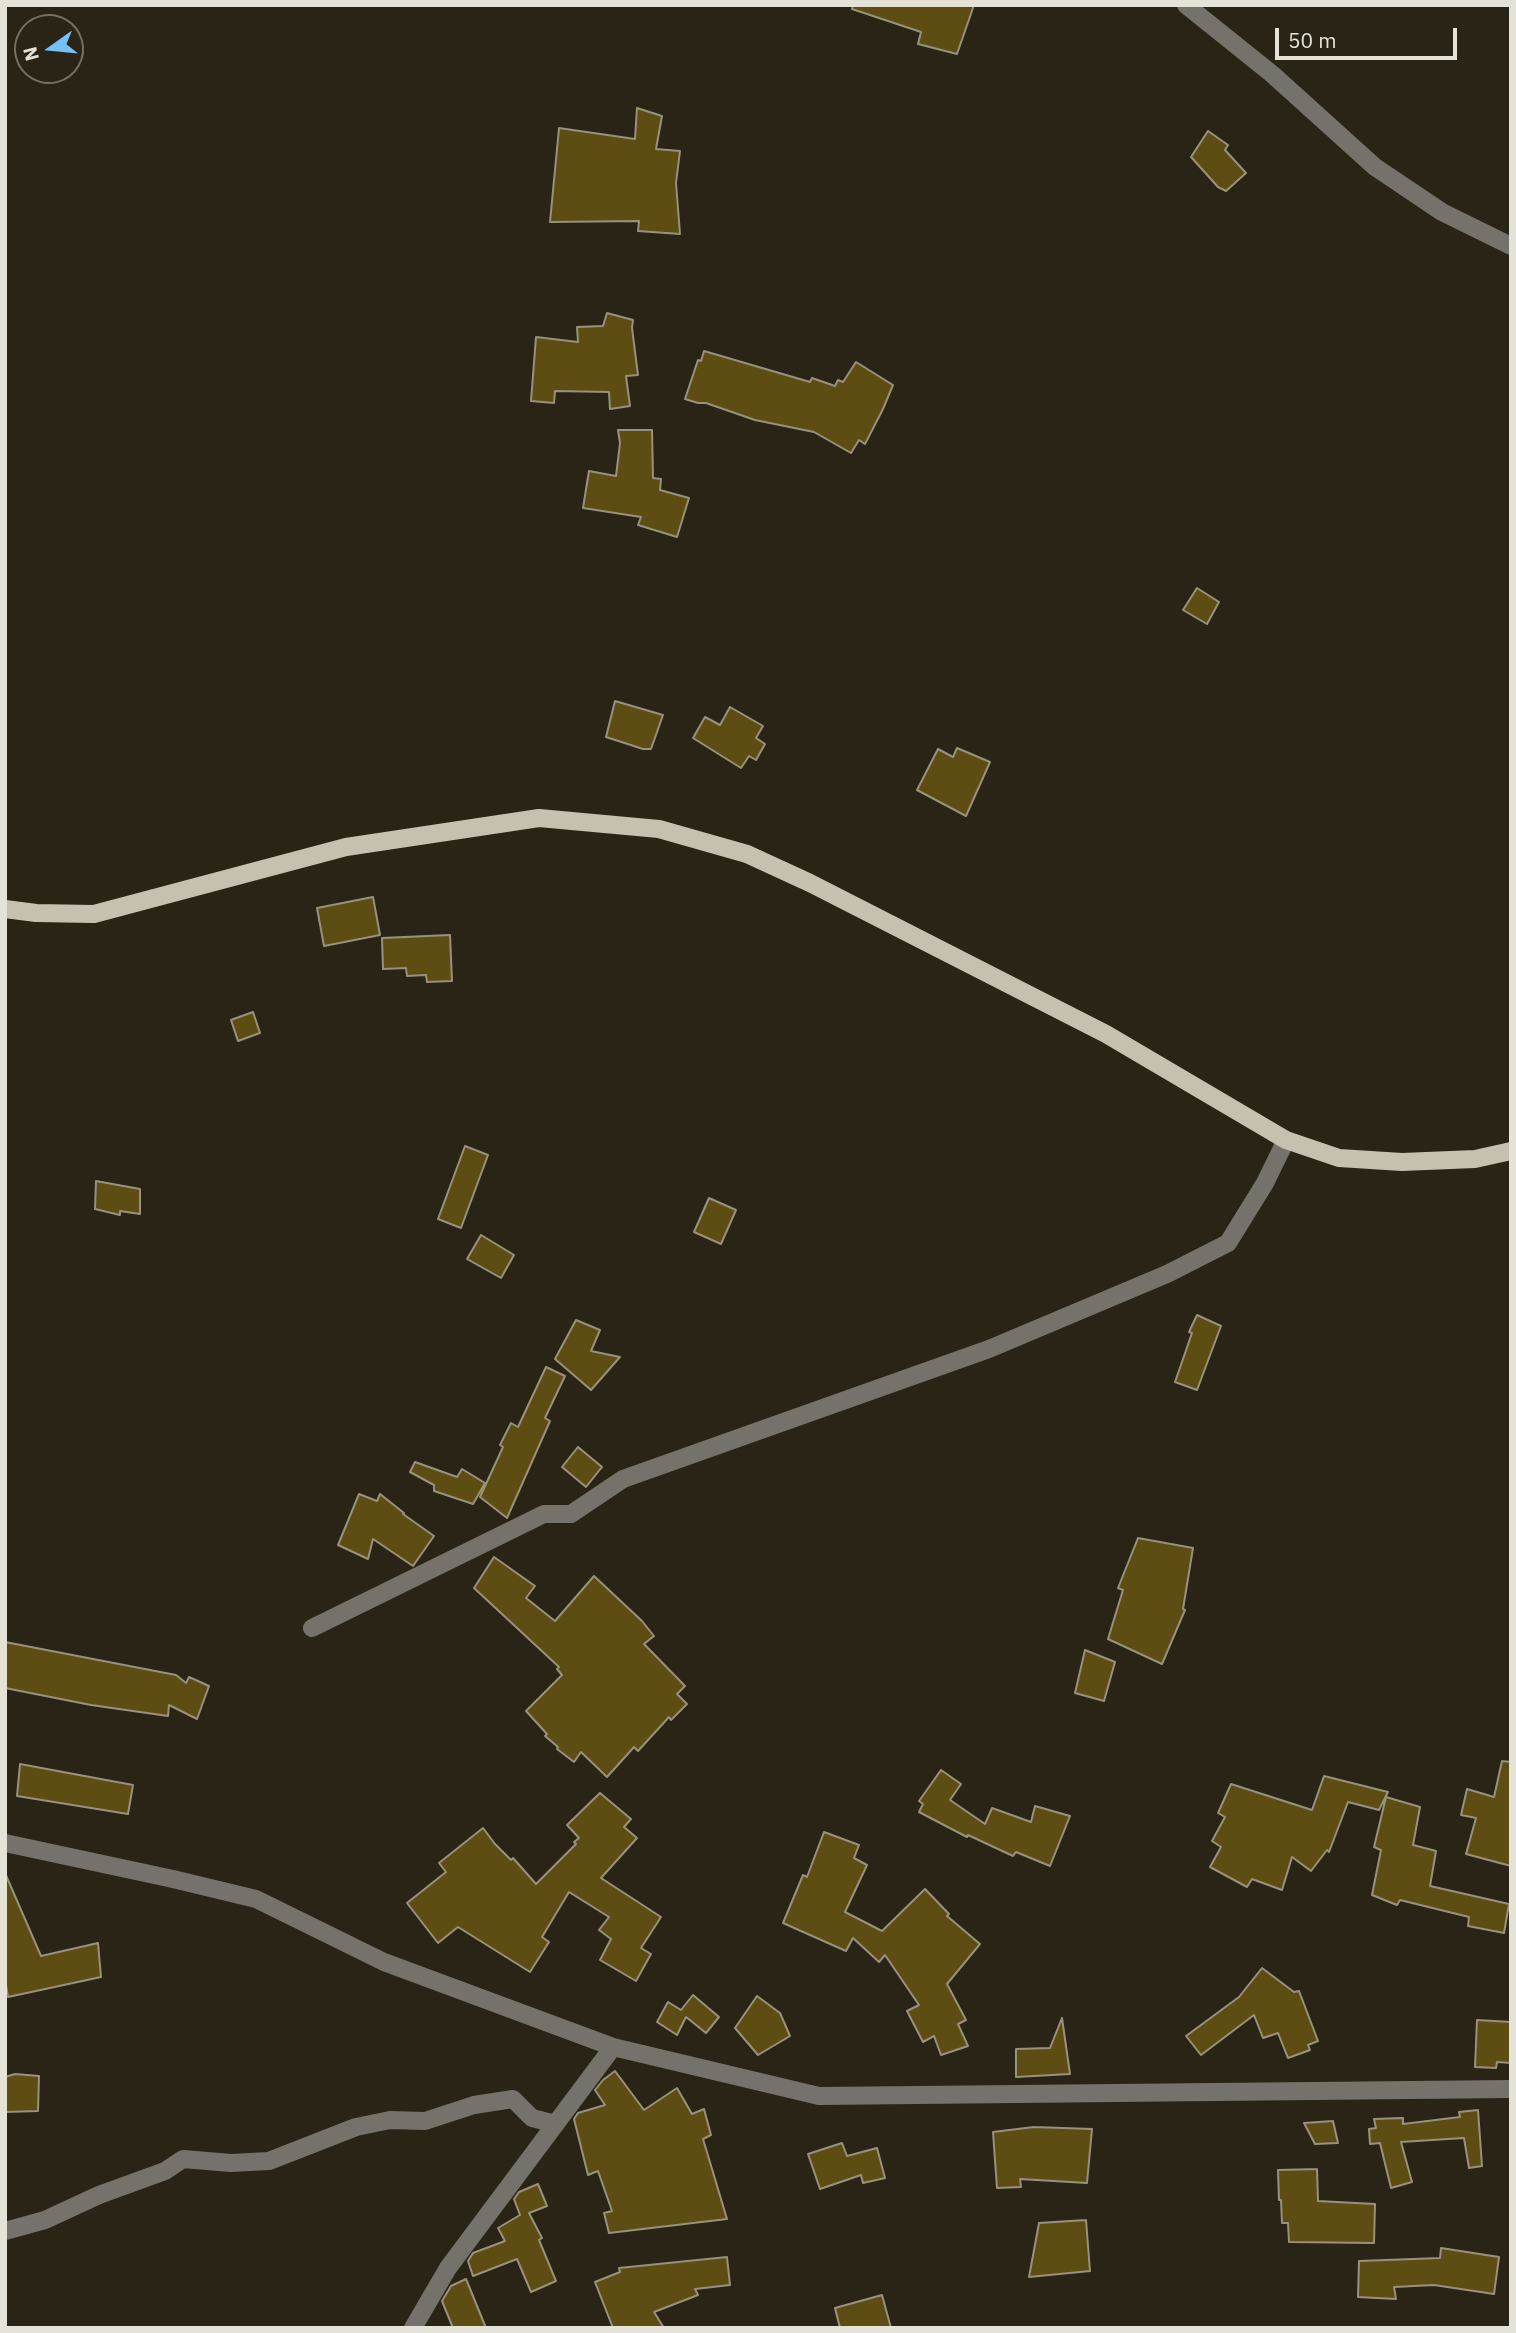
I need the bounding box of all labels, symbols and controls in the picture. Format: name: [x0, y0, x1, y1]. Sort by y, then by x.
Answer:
north arrow: [14, 14, 84, 84]
scale bar: [1278, 14, 1460, 58]
text: 50 m: [1288, 26, 1337, 54]
text: N: [17, 44, 44, 64]

